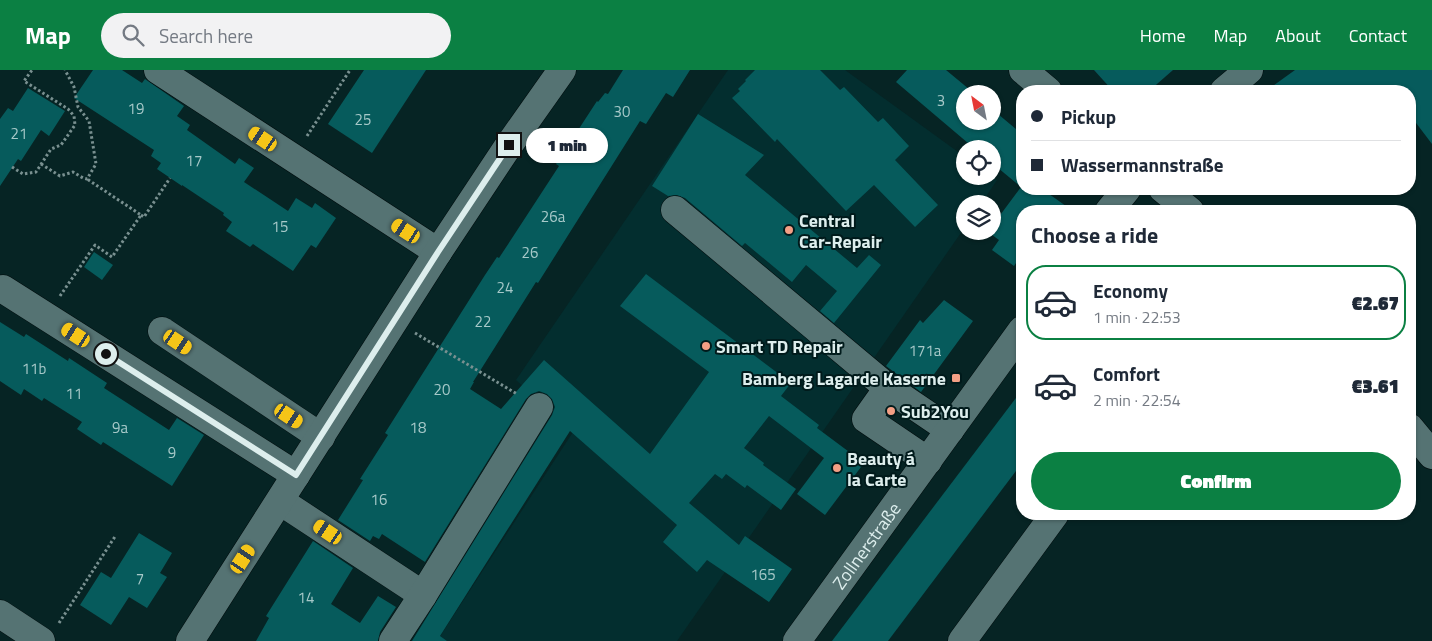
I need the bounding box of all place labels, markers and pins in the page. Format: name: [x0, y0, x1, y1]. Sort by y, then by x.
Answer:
place label: Central Car-Repair: [799, 207, 882, 255]
marker: Central Car-Repair: [783, 224, 795, 236]
place label: Smart TD Repair: [716, 333, 843, 360]
marker: Smart TD Repair: [700, 340, 712, 352]
place label: Bamberg Lagarde Kaserne: [742, 365, 946, 392]
marker: Bamberg Lagarde Kaserne: [950, 372, 962, 384]
place label: Sub2You: [901, 398, 969, 425]
marker: Sub2You: [885, 405, 897, 417]
place label: Beauty á la Carte: [847, 445, 915, 493]
marker: Beauty á la Carte: [831, 462, 843, 474]

